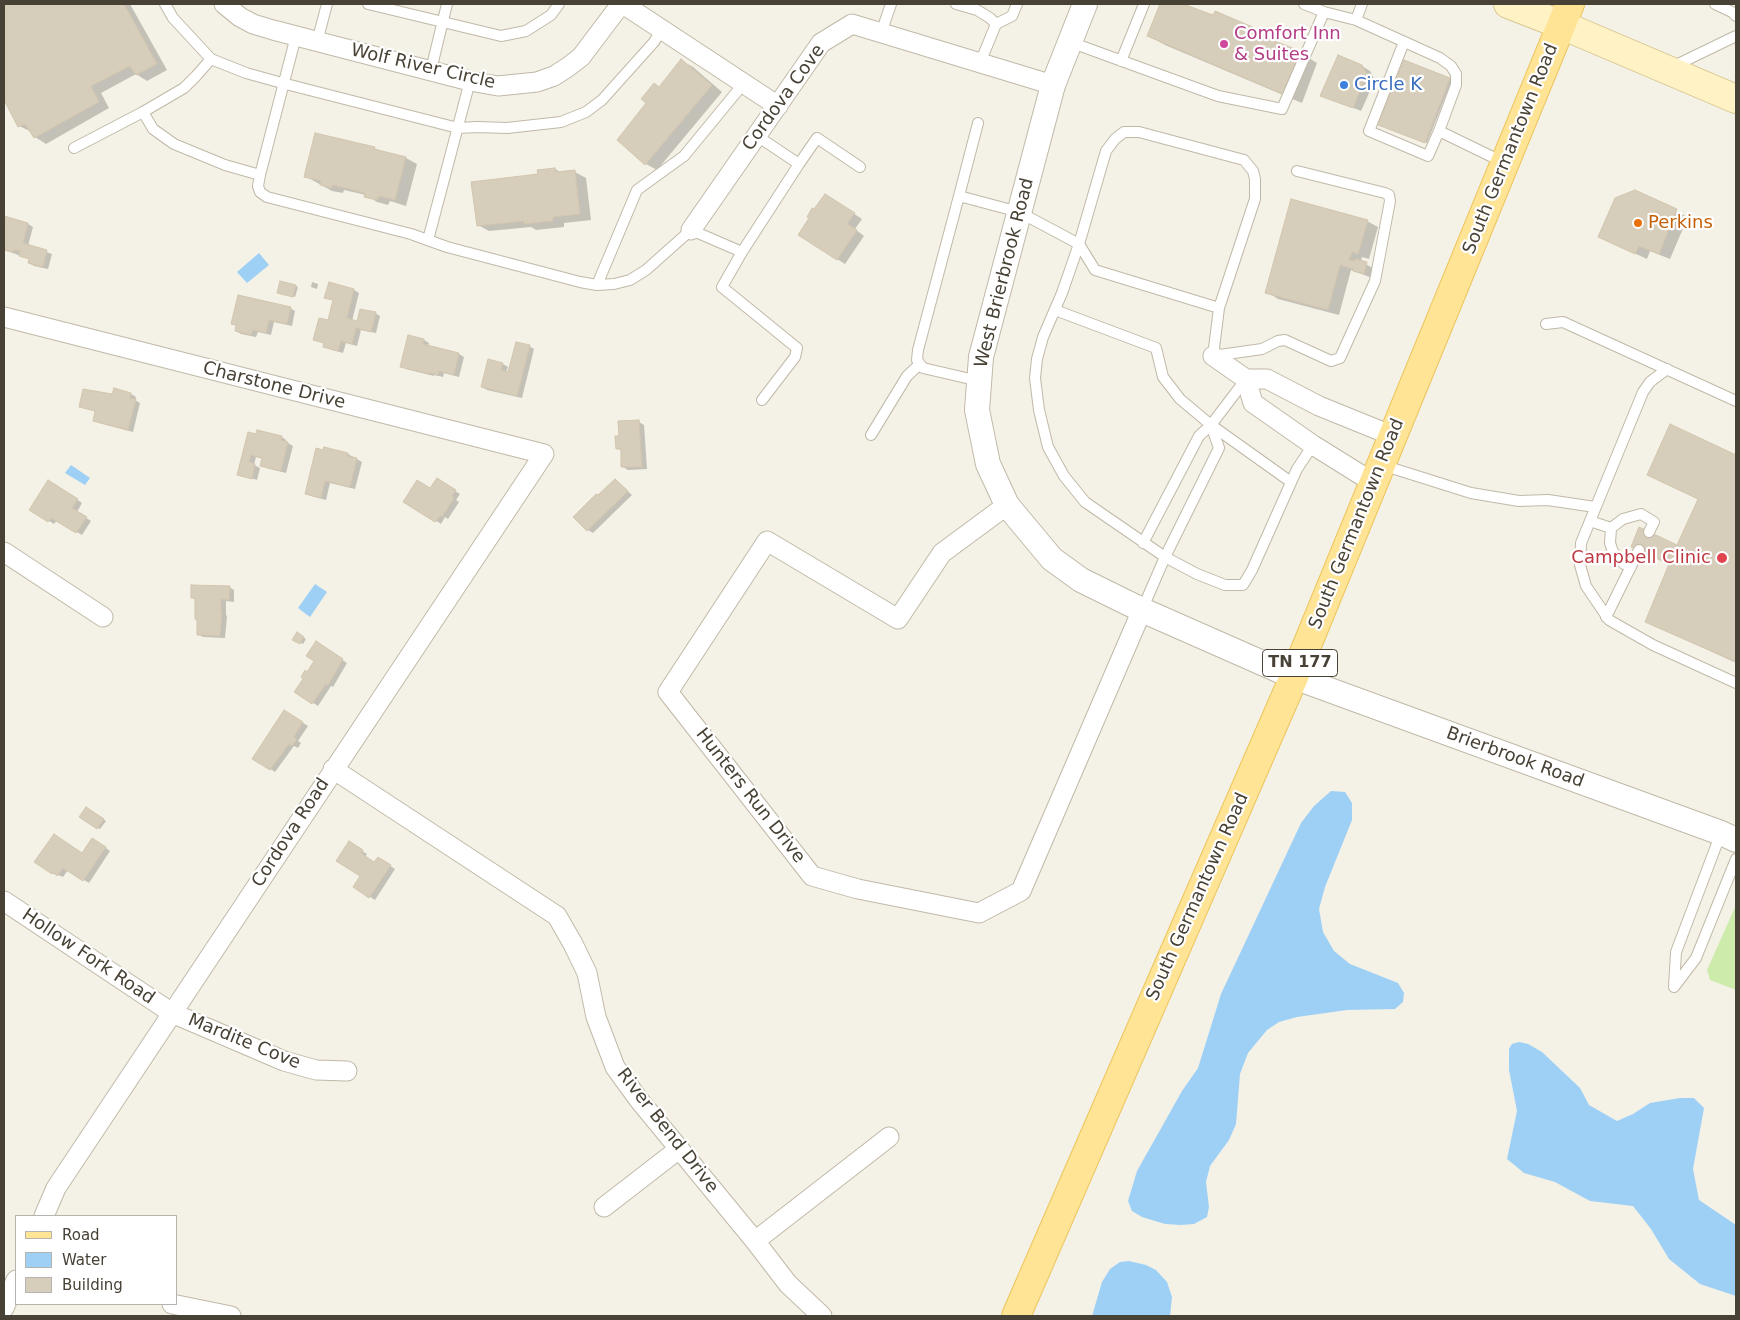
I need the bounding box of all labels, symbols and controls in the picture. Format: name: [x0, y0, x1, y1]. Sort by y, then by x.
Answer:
place label: Comfort Inn & Suites: [1234, 23, 1341, 66]
marker: Comfort Inn & Suites: [1218, 38, 1230, 50]
street label: Wolf River Circle: [349, 40, 497, 94]
street label: Cordova Cove: [738, 41, 830, 155]
street label: South Germantown Road: [1459, 41, 1563, 257]
place label: Circle K: [1354, 74, 1422, 96]
marker: Circle K: [1338, 79, 1350, 91]
street label: West Brierbrook Road: [971, 176, 1039, 370]
place label: Perkins: [1648, 212, 1713, 234]
marker: Perkins: [1632, 217, 1644, 229]
street label: Charstone Drive: [201, 358, 347, 414]
street label: South Germantown Road: [1305, 416, 1409, 632]
place label: Campbell Clinic: [1571, 547, 1711, 569]
marker: Campbell Clinic: [1715, 551, 1729, 565]
road number: TN 177: [1262, 650, 1338, 676]
street label: Brierbrook Road: [1443, 723, 1587, 793]
street label: Hunters Run Drive: [691, 724, 809, 868]
street label: Cordova Road: [248, 774, 334, 892]
street label: South Germantown Road: [1142, 790, 1254, 1004]
street label: Hollow Fork Road: [18, 905, 158, 1009]
street label: Mardite Cove: [185, 1010, 303, 1074]
street label: River Bend Drive: [612, 1064, 722, 1198]
legend: [15, 1215, 178, 1305]
text: Road: [62, 1226, 100, 1244]
text: Water: [62, 1251, 106, 1269]
text: Building: [62, 1276, 123, 1294]

